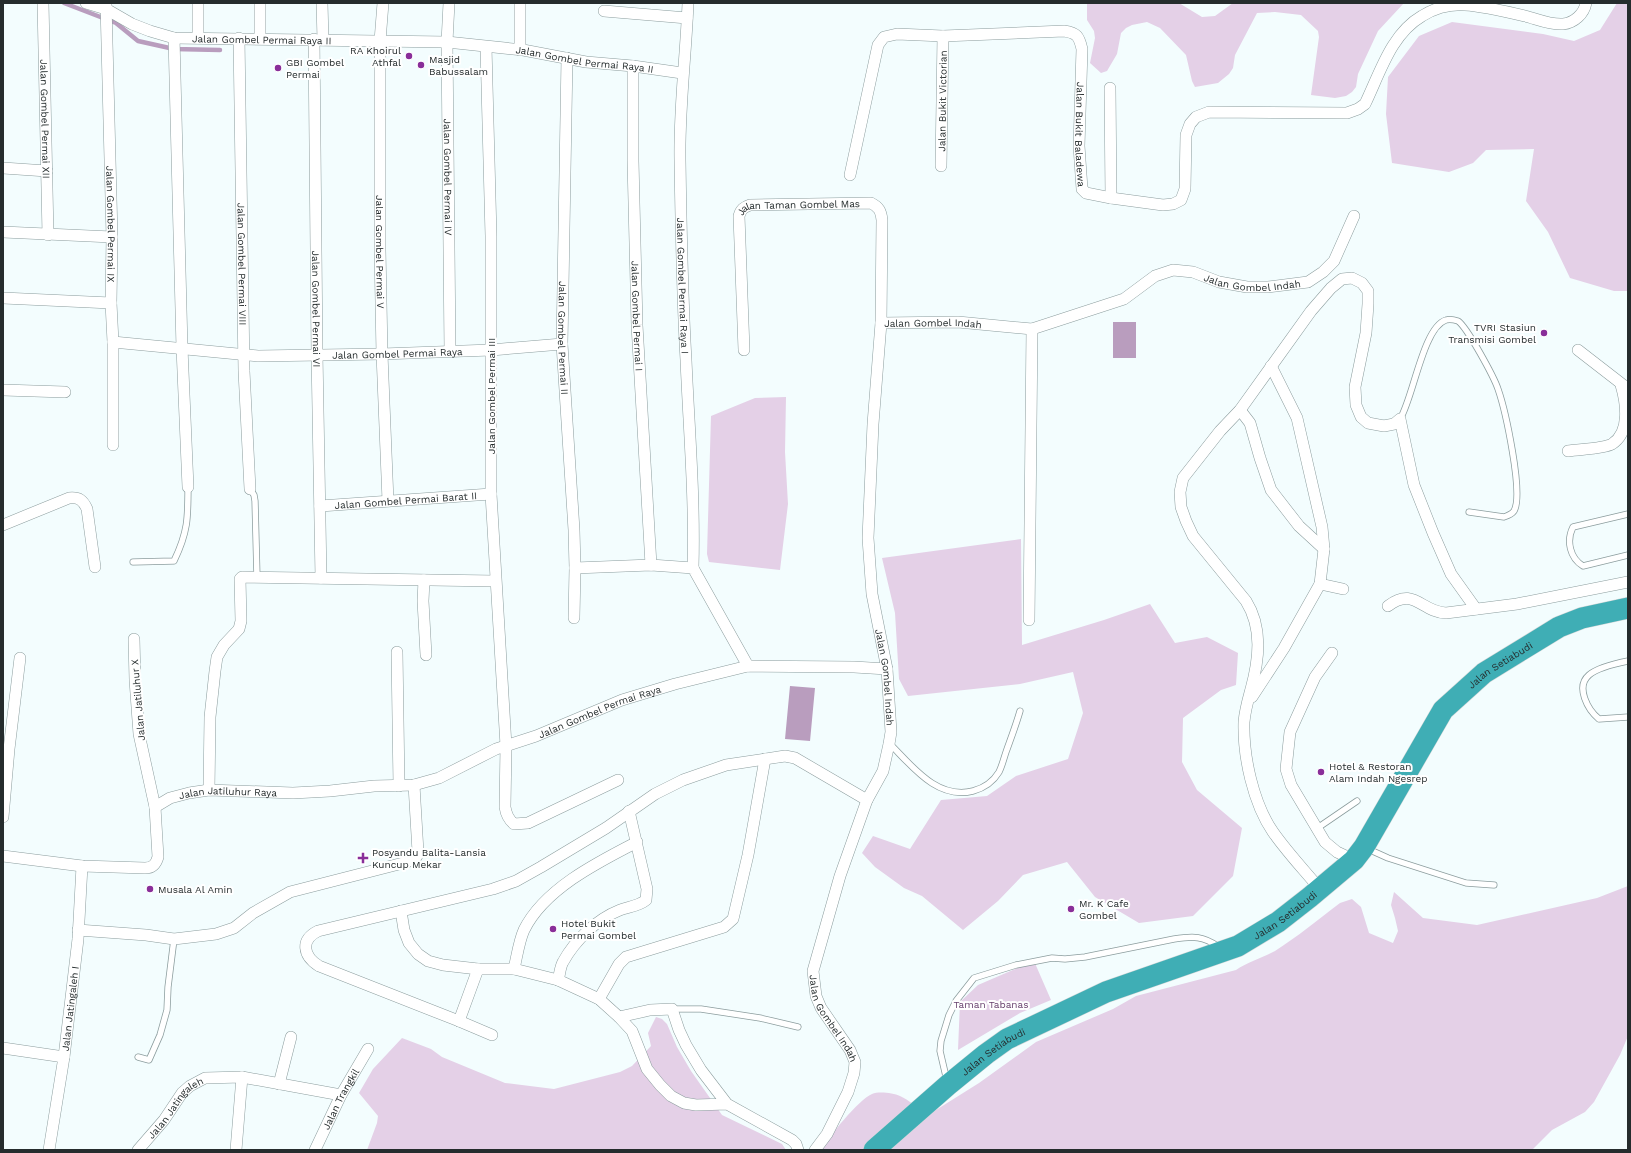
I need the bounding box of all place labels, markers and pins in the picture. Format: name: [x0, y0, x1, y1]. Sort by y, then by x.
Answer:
place label: RA Khoirul Athfal: [350, 45, 401, 68]
marker: RA Khoirul Athfal: [404, 51, 414, 61]
place label: Masjid Babussalam: [429, 54, 488, 77]
place label: GBI Gombel Permai: [286, 57, 344, 80]
marker: Masjid Babussalam: [416, 60, 426, 70]
marker: GBI Gombel Permai: [273, 63, 283, 73]
place label: TVRI Stasiun Transmisi Gombel: [1448, 322, 1536, 345]
marker: TVRI Stasiun Transmisi Gombel: [1539, 328, 1549, 338]
place label: Hotel & Restoran Alam Indah Ngesrep: [1329, 761, 1427, 784]
marker: Hotel & Restoran Alam Indah Ngesrep: [1316, 767, 1326, 777]
place label: Posyandu Balita-Lansia Kuncup Mekar: [372, 847, 486, 870]
marker: Posyandu Balita-Lansia Kuncup Mekar: [357, 852, 369, 864]
marker: Musala Al Amin: [145, 884, 155, 894]
place label: Musala Al Amin: [158, 884, 232, 895]
place label: Mr. K Cafe Gombel: [1079, 898, 1129, 921]
marker: Mr. K Cafe Gombel: [1066, 904, 1076, 914]
place label: Hotel Bukit Permai Gombel: [561, 918, 636, 941]
marker: Hotel Bukit Permai Gombel: [548, 924, 558, 934]

